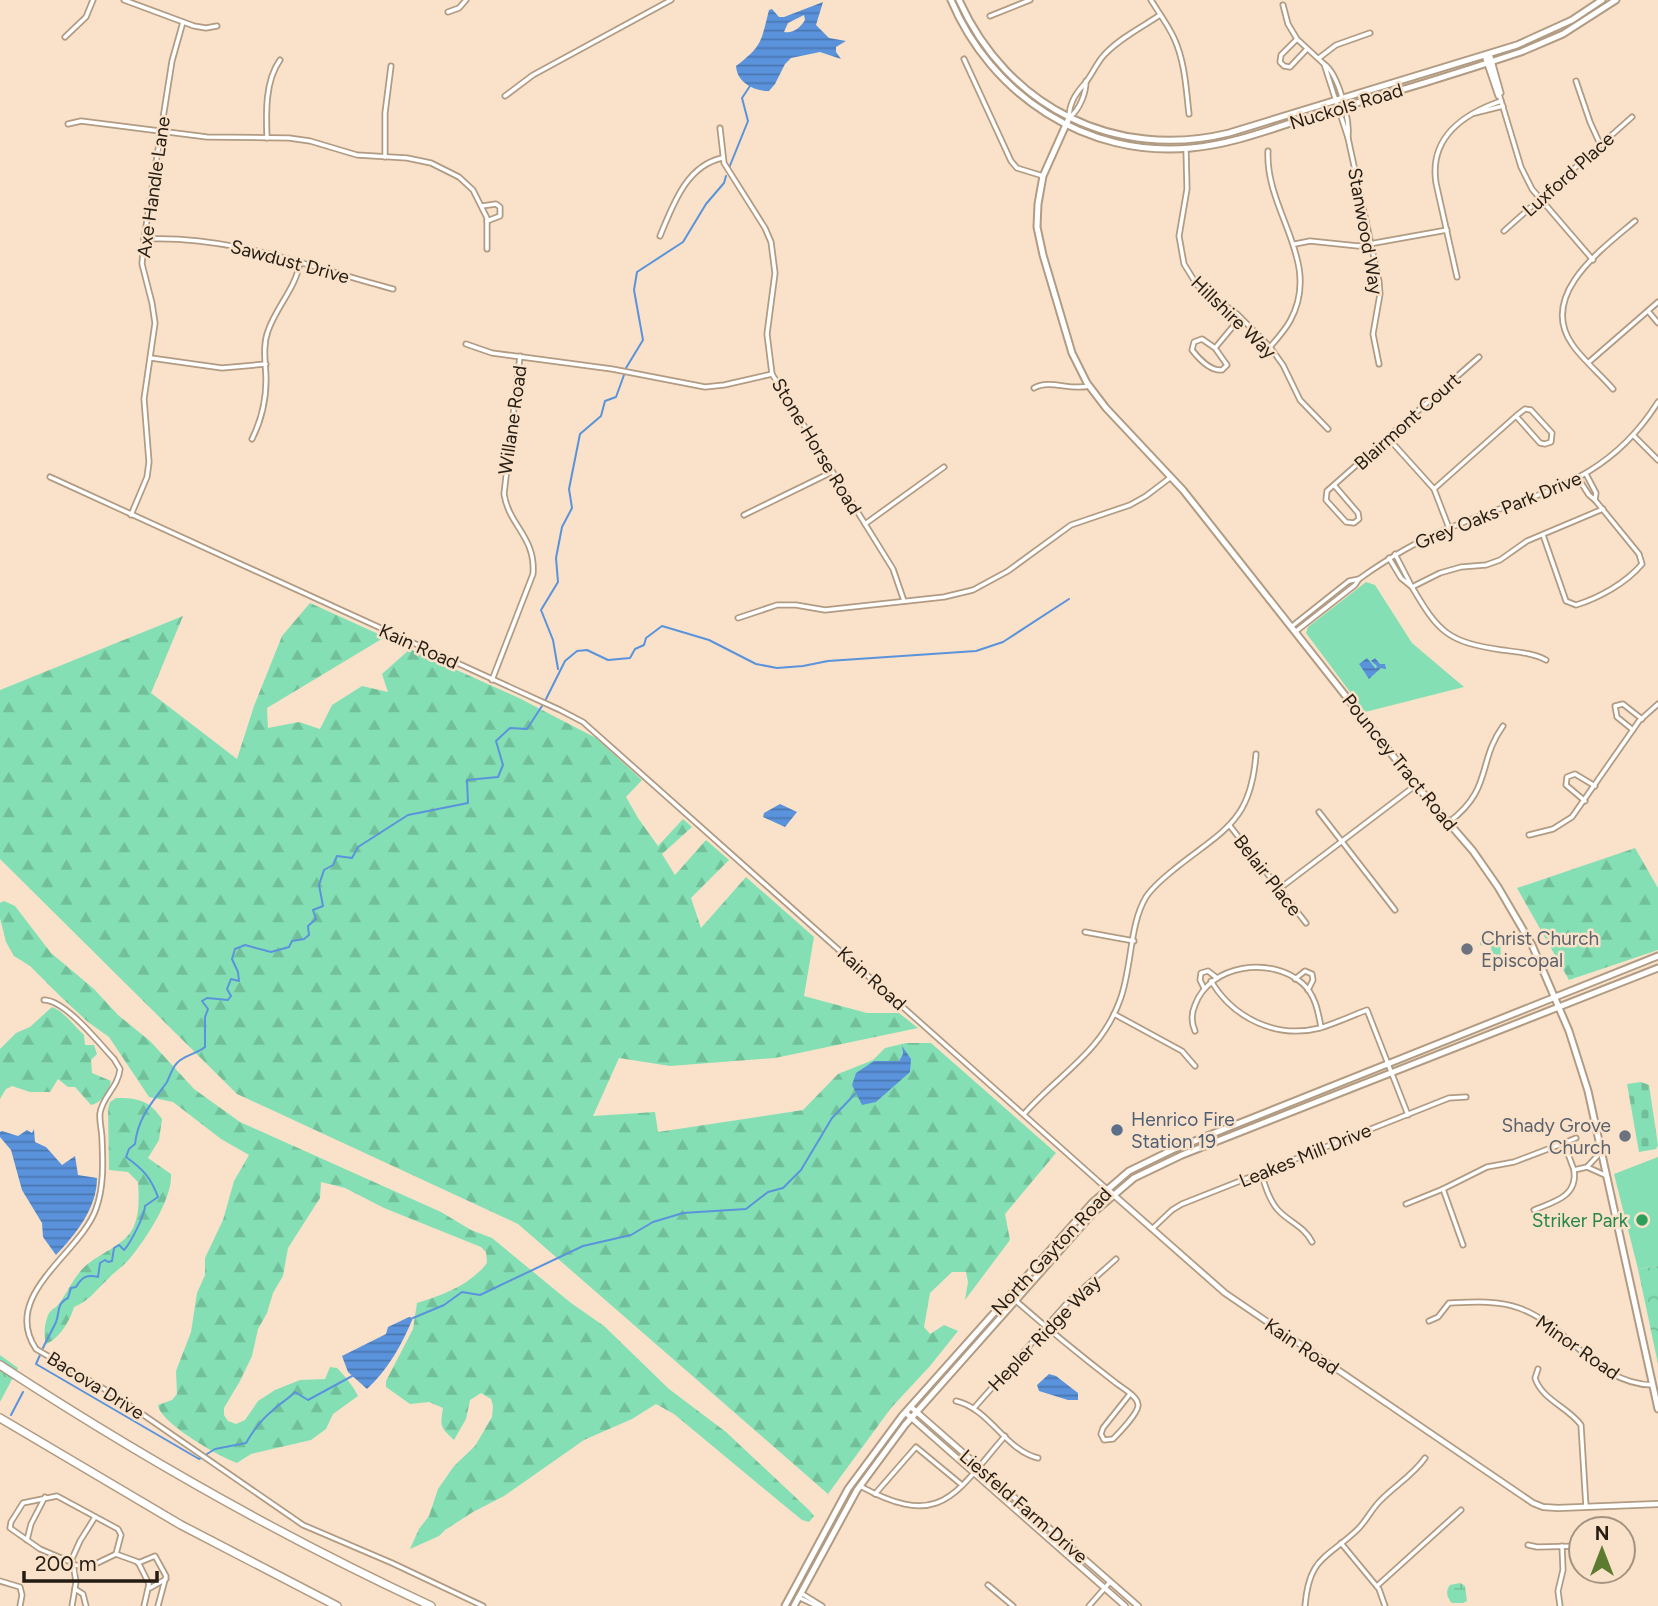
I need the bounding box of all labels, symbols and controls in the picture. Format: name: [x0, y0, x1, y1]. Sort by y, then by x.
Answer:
street label: Nuckols Road: [1287, 78, 1405, 135]
street label: Axe Handle Lane: [132, 115, 175, 259]
street label: Luxford Place: [1518, 127, 1619, 221]
street label: Stanwood Way: [1343, 166, 1388, 296]
street label: Sawdust Drive: [228, 235, 352, 288]
street label: Hillshire Way: [1186, 271, 1281, 364]
street label: Willane Road: [493, 364, 532, 476]
street label: Blairmont Court: [1350, 368, 1465, 475]
street label: Stone Horse Road: [767, 374, 866, 519]
street label: Grey Oaks Park Drive: [1412, 467, 1585, 554]
street label: Kain Road: [375, 619, 462, 674]
street label: Pouncey Tract Road: [1337, 689, 1462, 836]
street label: Belair Place: [1229, 830, 1306, 921]
place label: Christ Church Episcopal: [1481, 927, 1599, 972]
marker: Christ Church Episcopal: [1459, 941, 1475, 957]
street label: Kain Road: [833, 942, 911, 1015]
place label: Henrico Fire Station 19: [1131, 1108, 1235, 1153]
place label: Shady Grove Church: [1502, 1114, 1611, 1159]
street label: Leakes Mill Drive: [1236, 1119, 1375, 1192]
marker: Henrico Fire Station 19: [1109, 1122, 1125, 1138]
marker: Shady Grove Church: [1617, 1128, 1633, 1144]
street label: North Gayton Road: [986, 1183, 1116, 1320]
place label: Striker Park: [1532, 1209, 1629, 1232]
marker: Striker Park: [1634, 1212, 1650, 1228]
street label: Hepler Ridge Way: [983, 1271, 1106, 1396]
street label: Minor Road: [1531, 1310, 1624, 1385]
street label: Kain Road: [1260, 1313, 1343, 1380]
street label: Bacova Drive: [43, 1346, 149, 1424]
street label: Liesfeld Farm Drive: [955, 1445, 1092, 1568]
north arrow: [1567, 1515, 1637, 1585]
text: N: [1595, 1522, 1609, 1545]
scale bar: [24, 1540, 158, 1584]
text: 200 m: [35, 1551, 97, 1576]

